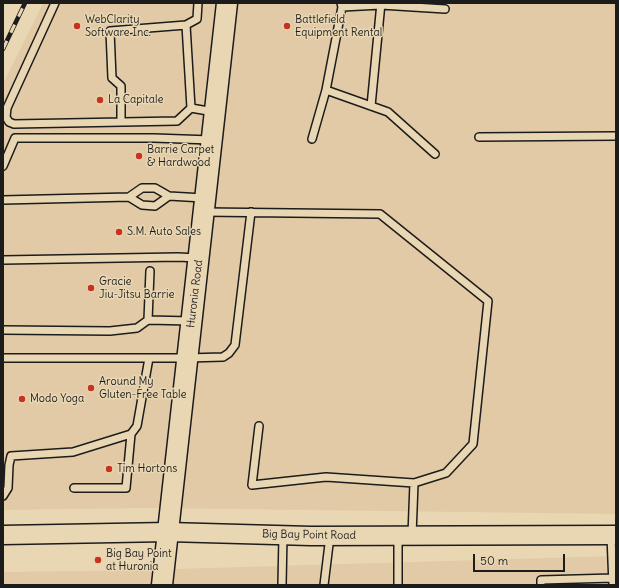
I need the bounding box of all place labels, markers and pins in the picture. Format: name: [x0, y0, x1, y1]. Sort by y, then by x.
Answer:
place label: WebClarity Software Inc.: [85, 13, 151, 39]
place label: Battlefield Equipment Rental: [295, 13, 382, 39]
marker: WebClarity Software Inc.: [72, 21, 82, 31]
marker: Battlefield Equipment Rental: [282, 21, 292, 31]
place label: La Capitale: [108, 93, 163, 107]
marker: La Capitale: [95, 95, 105, 105]
place label: Barrie Carpet & Hardwood: [147, 143, 214, 169]
marker: Barrie Carpet & Hardwood: [134, 151, 144, 161]
place label: S.M. Auto Sales: [127, 225, 201, 239]
marker: S.M. Auto Sales: [114, 227, 124, 237]
place label: Gracie Jiu-Jitsu Barrie: [99, 275, 174, 301]
marker: Gracie Jiu-Jitsu Barrie: [86, 283, 96, 293]
place label: Around My Gluten-Free Table: [99, 375, 187, 401]
marker: Around My Gluten-Free Table: [86, 383, 96, 393]
place label: Modo Yoga: [30, 392, 84, 406]
marker: Modo Yoga: [17, 394, 27, 404]
place label: Tim Hortons: [117, 462, 177, 476]
marker: Tim Hortons: [104, 464, 114, 474]
place label: Big Bay Point at Huronia: [106, 547, 172, 573]
marker: Big Bay Point at Huronia: [93, 555, 103, 565]

